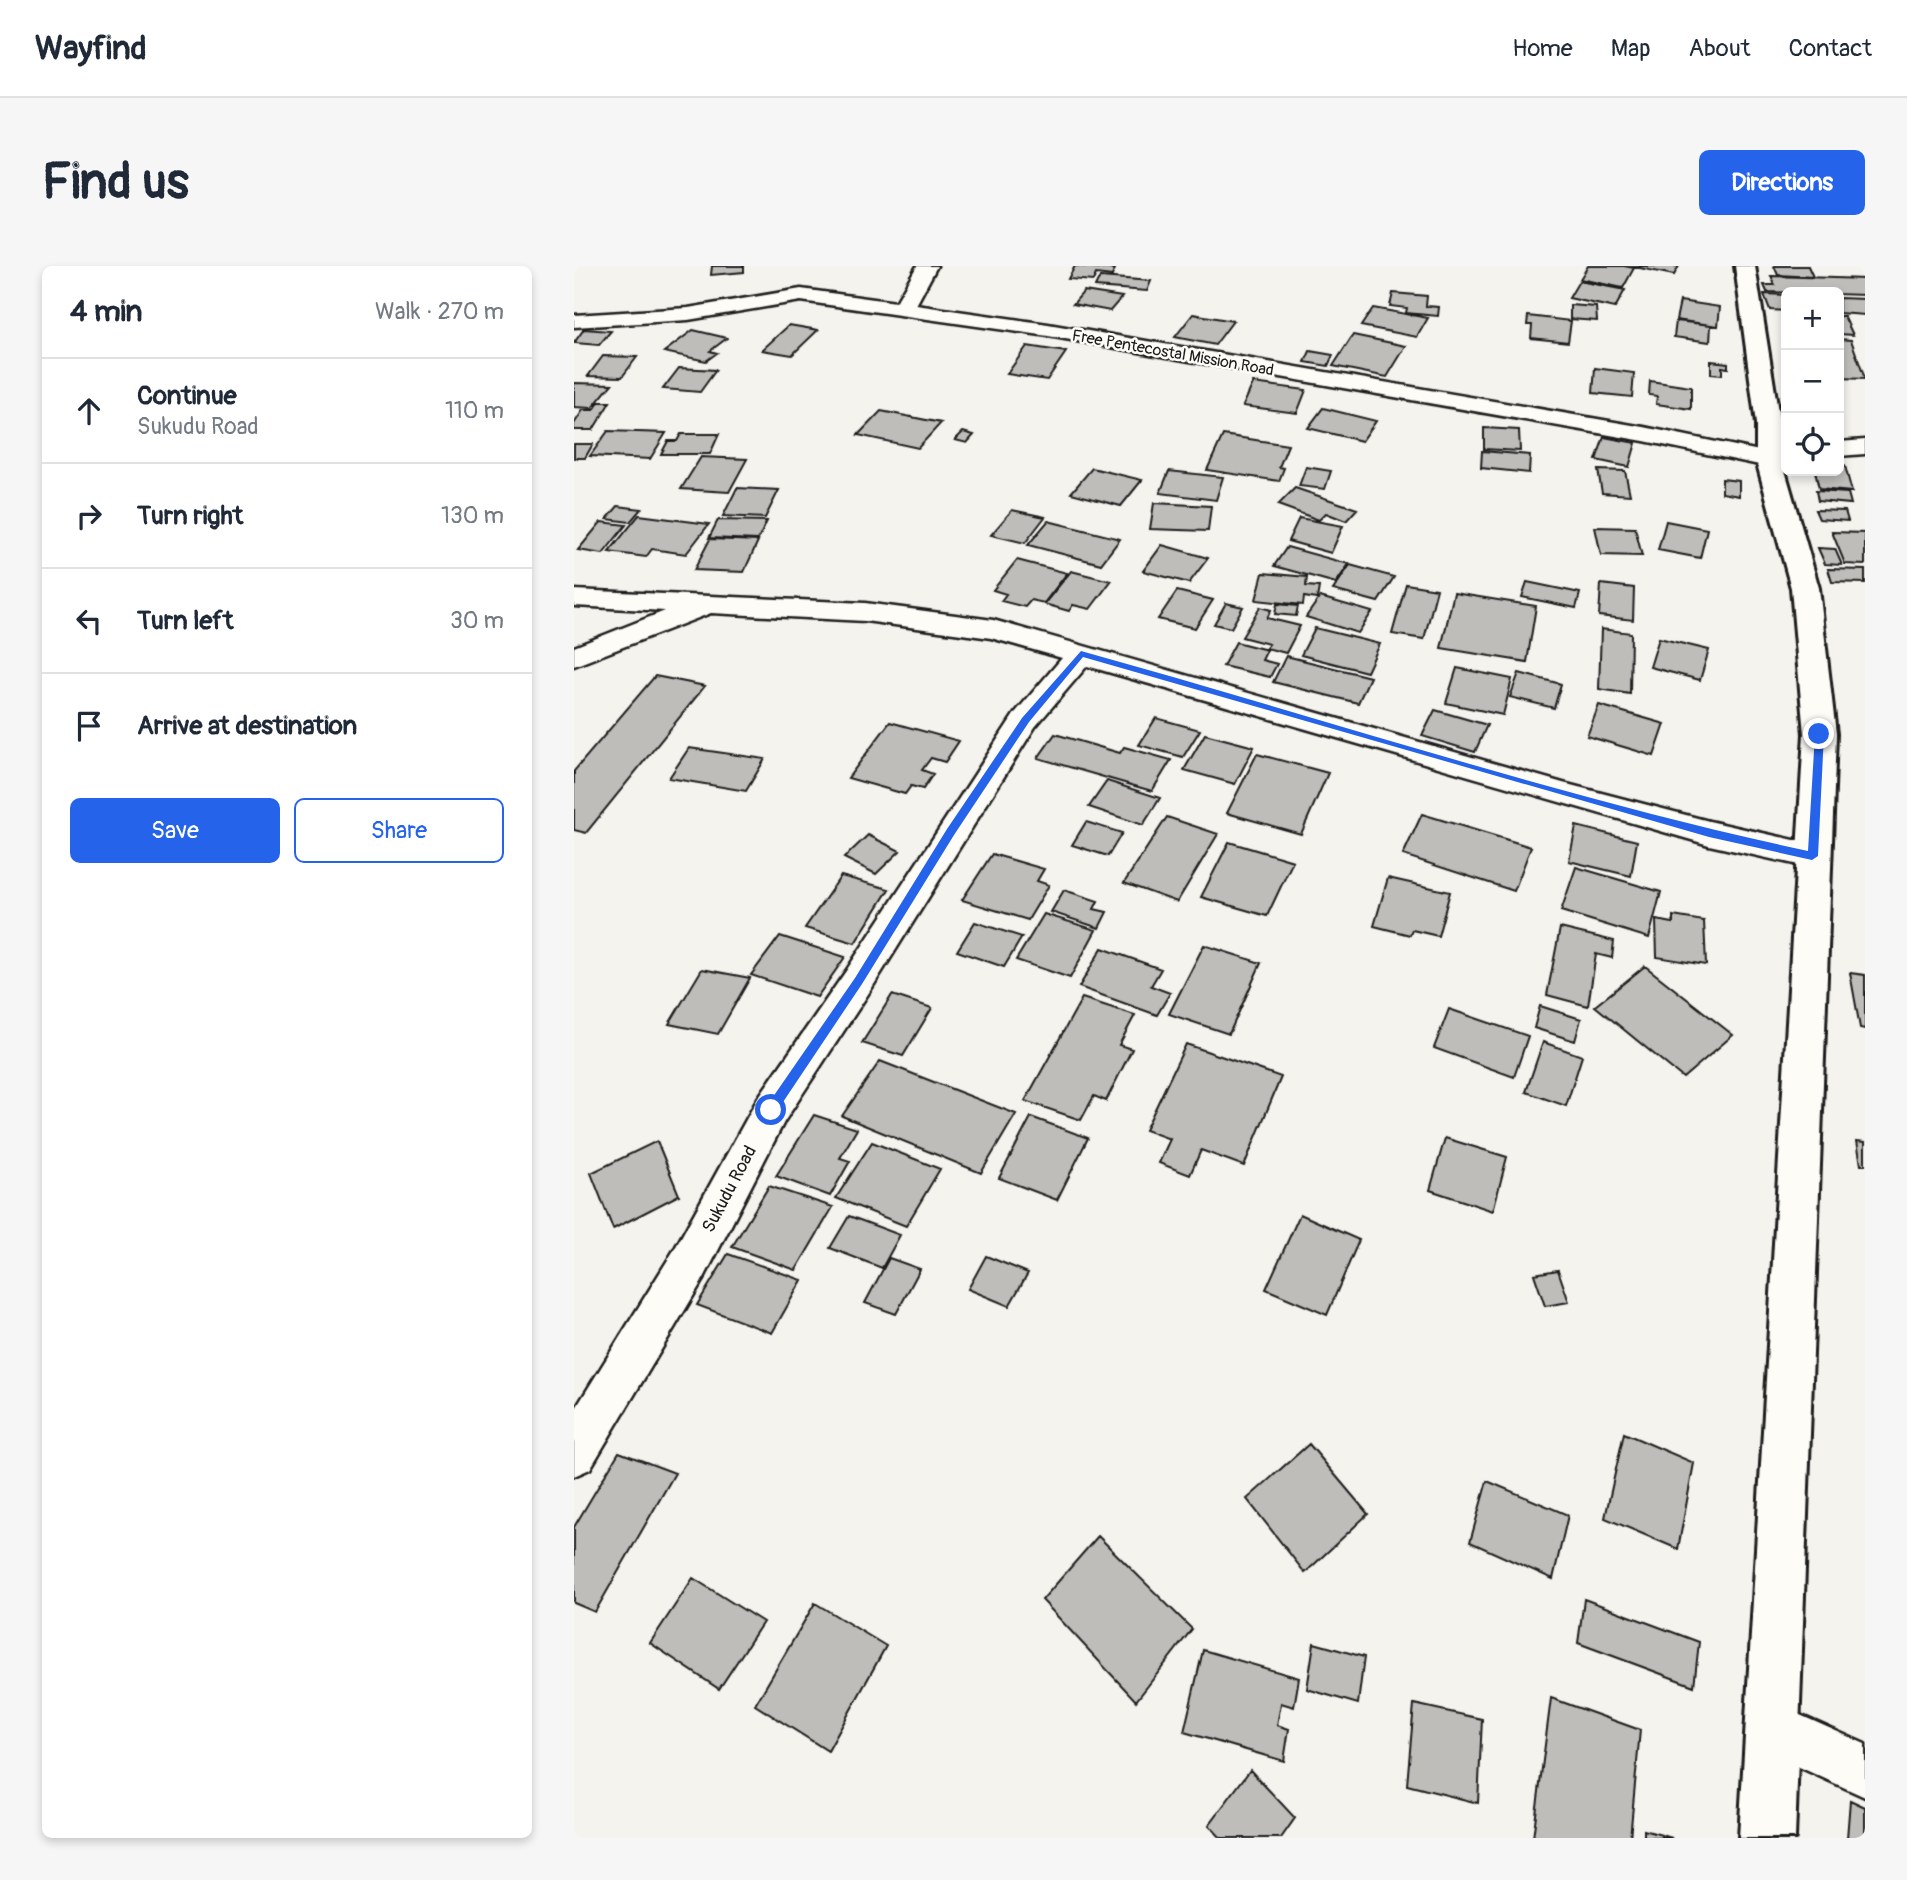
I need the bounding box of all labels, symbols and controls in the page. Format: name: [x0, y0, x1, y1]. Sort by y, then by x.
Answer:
text: Wayfind: [35, 28, 147, 69]
text: Home: [1512, 34, 1573, 63]
text: Map: [1611, 34, 1651, 63]
text: About: [1689, 34, 1751, 63]
text: Contact: [1789, 34, 1872, 63]
button: Directions: [1699, 150, 1865, 215]
text: Find us: [42, 152, 189, 213]
map controls: [1781, 287, 1844, 476]
button: +: [1781, 287, 1844, 350]
text: 4 min: [70, 293, 143, 330]
text: Walk · 270 m: [375, 297, 504, 326]
street label: Free Pentecostal Mission Road: [1070, 325, 1275, 381]
button: −: [1781, 350, 1844, 413]
text: Continue: [137, 380, 237, 412]
icon: ahead: [70, 392, 108, 430]
text: 110 m: [445, 396, 504, 425]
text: Sukudu Road: [137, 412, 259, 441]
button: locate: [1781, 413, 1844, 476]
icon: right: [70, 497, 108, 535]
text: Turn right: [137, 500, 243, 532]
text: 130 m: [441, 501, 504, 530]
icon: left: [70, 602, 108, 640]
text: Turn left: [137, 605, 233, 637]
text: 30 m: [450, 606, 504, 635]
icon: arrive: [70, 707, 108, 745]
text: Arrive at destination: [137, 710, 357, 742]
route end: [1803, 718, 1834, 749]
button: Save: [70, 798, 280, 863]
button: Share: [294, 798, 504, 863]
route start: [755, 1094, 786, 1125]
street label: Sukudu Road: [697, 1142, 762, 1237]

